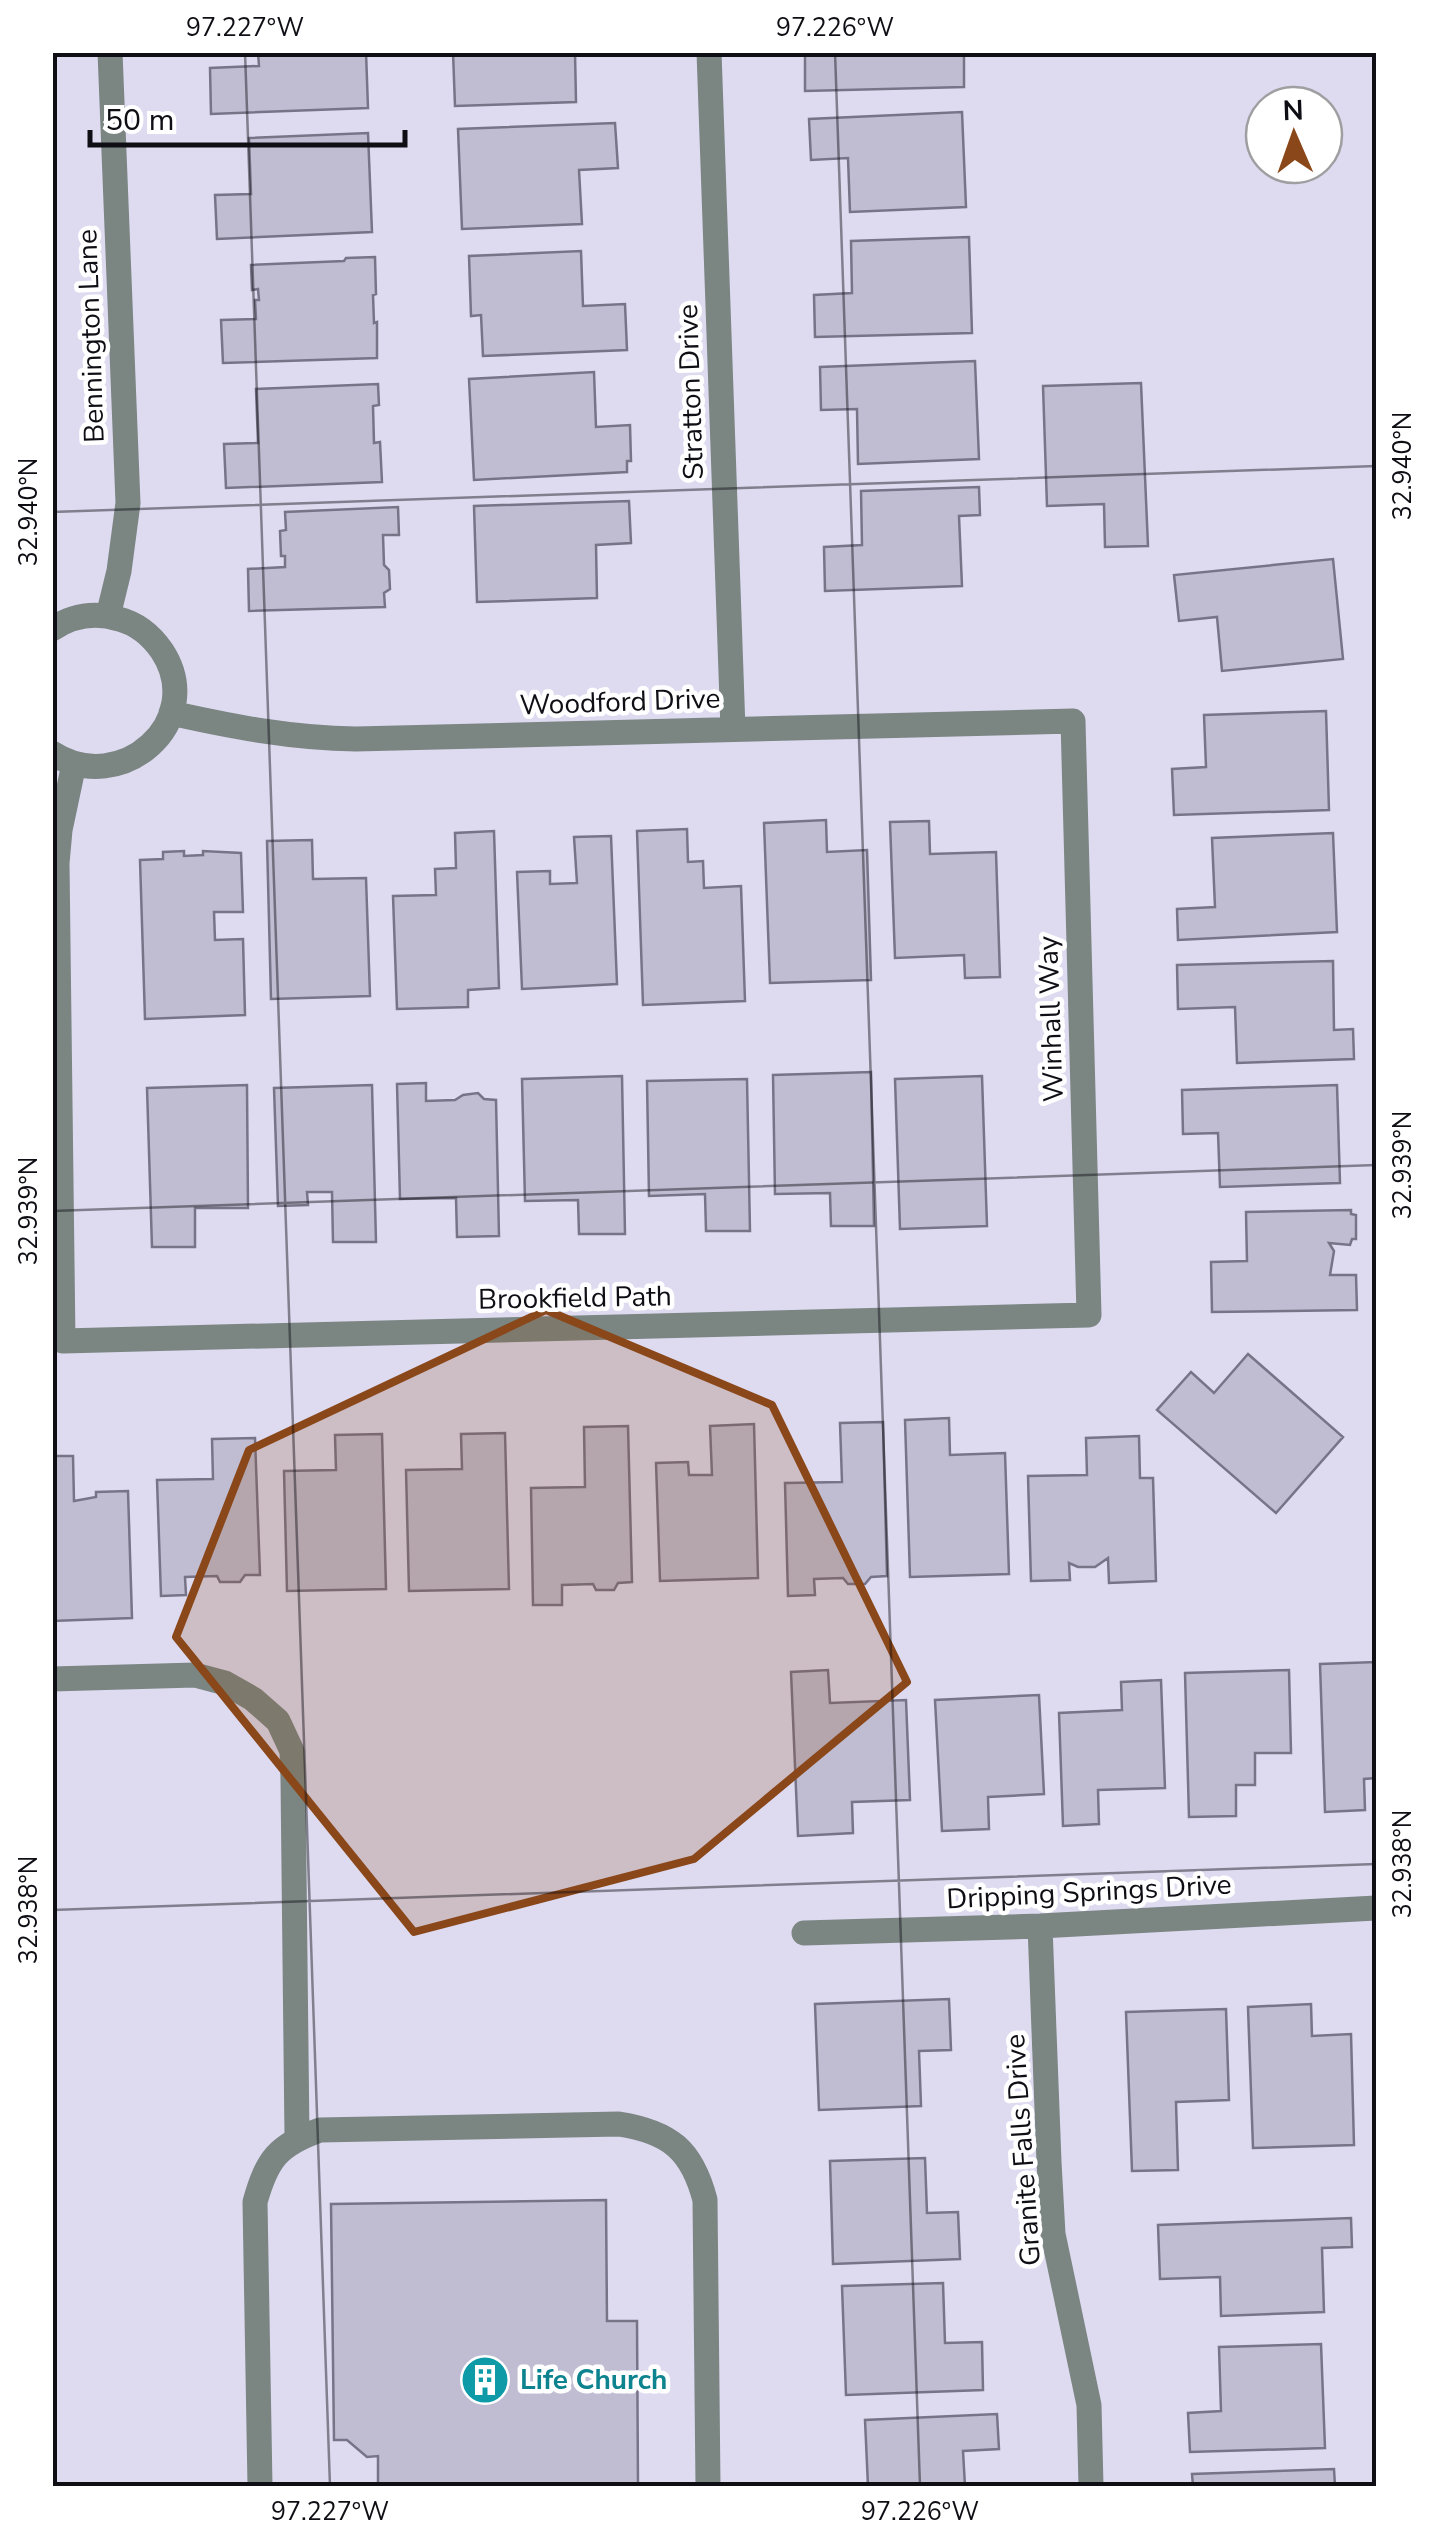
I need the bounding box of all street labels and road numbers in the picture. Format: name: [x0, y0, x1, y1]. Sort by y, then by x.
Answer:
street label: Bennington Lane: [68, 229, 114, 443]
street label: Stratton Drive: [669, 303, 713, 481]
street label: Woodford Drive: [519, 680, 721, 724]
street label: Winhall Way: [1029, 935, 1073, 1103]
street label: Brookfield Path: [478, 1277, 672, 1319]
street label: Dripping Springs Drive: [945, 1866, 1233, 1918]
street label: Granite Falls Drive: [996, 2033, 1050, 2267]

